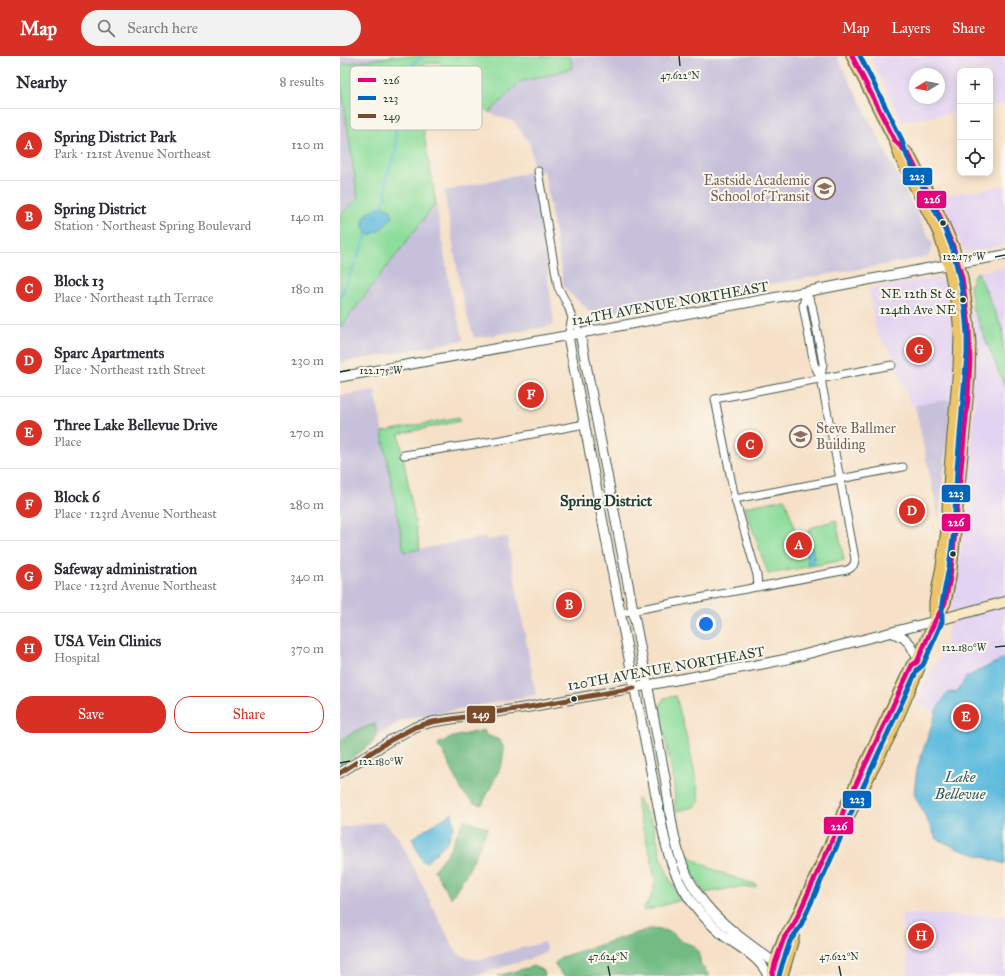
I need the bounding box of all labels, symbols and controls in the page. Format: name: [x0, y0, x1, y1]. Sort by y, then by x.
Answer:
search box: [81, 10, 361, 46]
text: Map: [20, 17, 57, 40]
icon: search: [95, 17, 117, 39]
text: Search here: [127, 19, 198, 37]
text: Map: [842, 20, 870, 37]
text: Layers: [892, 20, 930, 37]
text: Share: [952, 20, 985, 37]
legend: [350, 66, 482, 130]
north arrow: [909, 68, 945, 104]
map controls: [957, 68, 993, 176]
button: +: [957, 68, 993, 104]
text: 47.622°N: [660, 70, 700, 82]
text: Nearby: [16, 72, 67, 93]
text: 8 results: [280, 74, 324, 90]
text: 226: [383, 74, 400, 87]
text: 223: [383, 92, 398, 105]
button: −: [957, 104, 993, 140]
text: 249: [383, 110, 401, 123]
text: Spring District Park: [54, 128, 177, 146]
text: A: [25, 137, 33, 153]
text: 120 m: [291, 137, 324, 153]
button: locate: [957, 140, 993, 176]
text: Park · 121st Avenue Northeast: [54, 146, 211, 162]
line badge: 223: [902, 167, 933, 186]
text: 223: [909, 170, 925, 184]
place label: Eastside Academic School of Transit: [704, 172, 810, 205]
school or university icon: Eastside Academic School of Transit: [812, 175, 838, 201]
line badge: 226: [916, 190, 947, 209]
text: 226: [924, 193, 942, 206]
text: Spring District: [54, 200, 146, 218]
text: B: [25, 209, 33, 225]
text: 140 m: [290, 209, 324, 225]
text: Station · Northeast Spring Boulevard: [54, 218, 251, 234]
unlabelled marker: [938, 218, 948, 228]
text: 122.175°W: [942, 251, 986, 263]
text: Block 13: [54, 272, 104, 290]
street label: 124TH AVENUE NORTHEAST: [570, 278, 770, 329]
text: C: [25, 281, 33, 297]
text: 180 m: [291, 281, 324, 297]
place label: NE 12th St & 124th Ave NE: [880, 286, 956, 318]
text: Place · Northeast 14th Terrace: [54, 290, 213, 306]
marker: NE 12th St & 124th Ave NE: [958, 295, 968, 305]
pin: G: [906, 335, 932, 365]
text: Sparc Apartments: [54, 344, 164, 362]
text: D: [24, 353, 34, 369]
text: 230 m: [291, 353, 324, 369]
text: Place · Northeast 12th Street: [54, 362, 205, 378]
text: 122.175°W: [359, 365, 403, 377]
pin: F: [518, 380, 544, 410]
text: Three Lake Bellevue Drive: [54, 416, 217, 434]
place label: Steve Ballmer Building: [816, 420, 896, 453]
school or university icon: Steve Ballmer Building: [787, 423, 813, 449]
text: E: [24, 425, 34, 441]
text: 270 m: [290, 425, 324, 441]
pin: C: [737, 430, 763, 460]
text: Place: [54, 434, 81, 450]
line badge: 223: [941, 484, 971, 503]
text: 223: [948, 487, 964, 501]
text: Block 6: [54, 488, 100, 506]
district label: Spring District: [560, 492, 653, 511]
pin: D: [899, 496, 925, 526]
text: F: [25, 497, 33, 513]
text: 280 m: [289, 497, 324, 513]
text: Place · 123rd Avenue Northeast: [54, 506, 217, 522]
line badge: 226: [941, 513, 971, 532]
text: 226: [948, 516, 966, 529]
pin: A: [786, 530, 812, 560]
unlabelled marker: [948, 549, 958, 559]
text: Safeway administration: [54, 560, 197, 578]
text: G: [24, 569, 34, 585]
text: 340 m: [290, 569, 324, 585]
text: Place · 123rd Avenue Northeast: [54, 578, 217, 594]
pin: B: [556, 590, 582, 620]
your location: [696, 614, 716, 634]
text: USA Vein Clinics: [54, 632, 161, 650]
text: H: [23, 641, 35, 657]
text: 370 m: [291, 641, 324, 657]
text: 122.180°W: [942, 642, 987, 654]
street label: 120TH AVENUE NORTHEAST: [566, 643, 766, 694]
text: Hospital: [54, 650, 100, 666]
unlabelled marker: [569, 694, 579, 704]
button: Save: [16, 696, 166, 733]
button: Share: [174, 696, 324, 733]
pin: E: [953, 702, 979, 732]
line badge: 249: [466, 705, 496, 724]
text: 249: [472, 708, 490, 722]
text: 122.180°W: [359, 756, 404, 768]
water label: Lake Bellevue: [934, 768, 986, 803]
line badge: 223: [842, 790, 872, 809]
text: 223: [849, 793, 865, 807]
line badge: 226: [823, 816, 854, 835]
text: 226: [831, 820, 849, 833]
pin: H: [908, 921, 934, 951]
text: 47.624°N: [588, 951, 629, 963]
text: 47.622°N: [819, 951, 859, 963]

